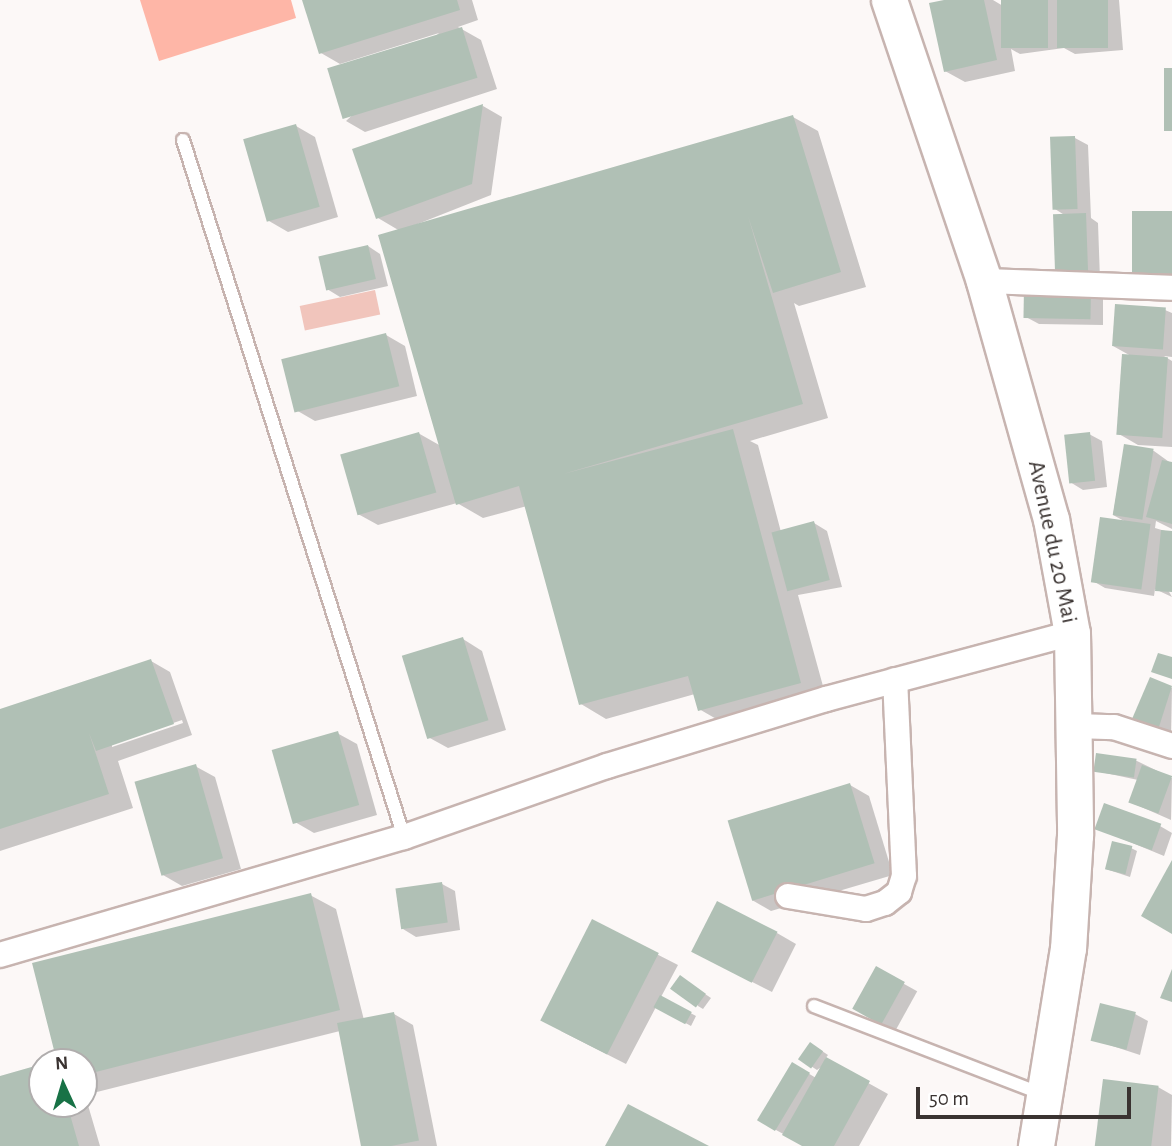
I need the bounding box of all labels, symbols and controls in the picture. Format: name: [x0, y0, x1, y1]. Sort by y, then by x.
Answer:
street label: Avenue du 20 Mai: [1021, 458, 1083, 626]
north arrow: [28, 1048, 98, 1118]
text: N: [54, 1054, 69, 1073]
scale bar: [920, 1072, 1135, 1116]
text: 50 m: [929, 1088, 969, 1109]

